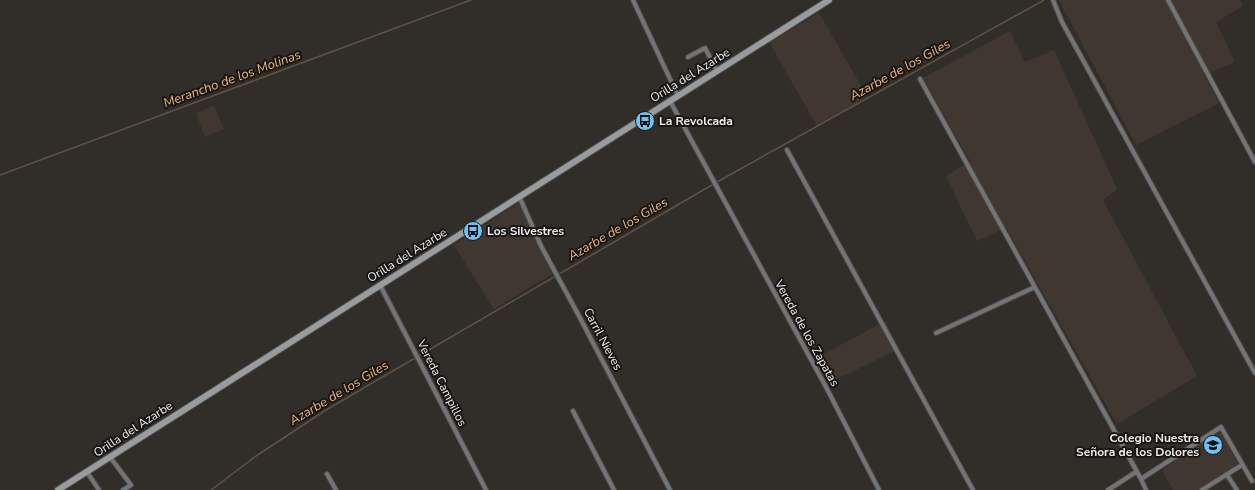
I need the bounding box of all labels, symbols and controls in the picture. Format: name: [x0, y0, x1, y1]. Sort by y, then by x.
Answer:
water label: Azarbe de los Giles: [845, 35, 954, 106]
street label: Orilla del Azarbe: [647, 44, 733, 106]
water label: Merancho de los Molinas: [161, 46, 303, 112]
bus stop icon: La Revolcada: [634, 110, 656, 132]
place label: La Revolcada: [659, 113, 733, 129]
water label: Azarbe de los Giles: [564, 193, 671, 265]
bus stop icon: Los Silvestres: [462, 220, 484, 242]
place label: Los Silvestres: [487, 223, 564, 239]
street label: Orilla del Azarbe: [364, 224, 450, 286]
street label: Vereda de los Zapatas: [771, 276, 843, 389]
street label: Carril Nieves: [580, 305, 626, 373]
street label: Vereda Campillos: [413, 336, 471, 429]
water label: Azarbe de los Giles: [285, 356, 392, 430]
street label: Orilla del Azarbe: [90, 397, 176, 461]
place label: Colegio Nuestra Señora de los Dolores: [1076, 430, 1199, 460]
school or university icon: Colegio Nuestra Señora de los Dolores: [1202, 434, 1224, 456]

